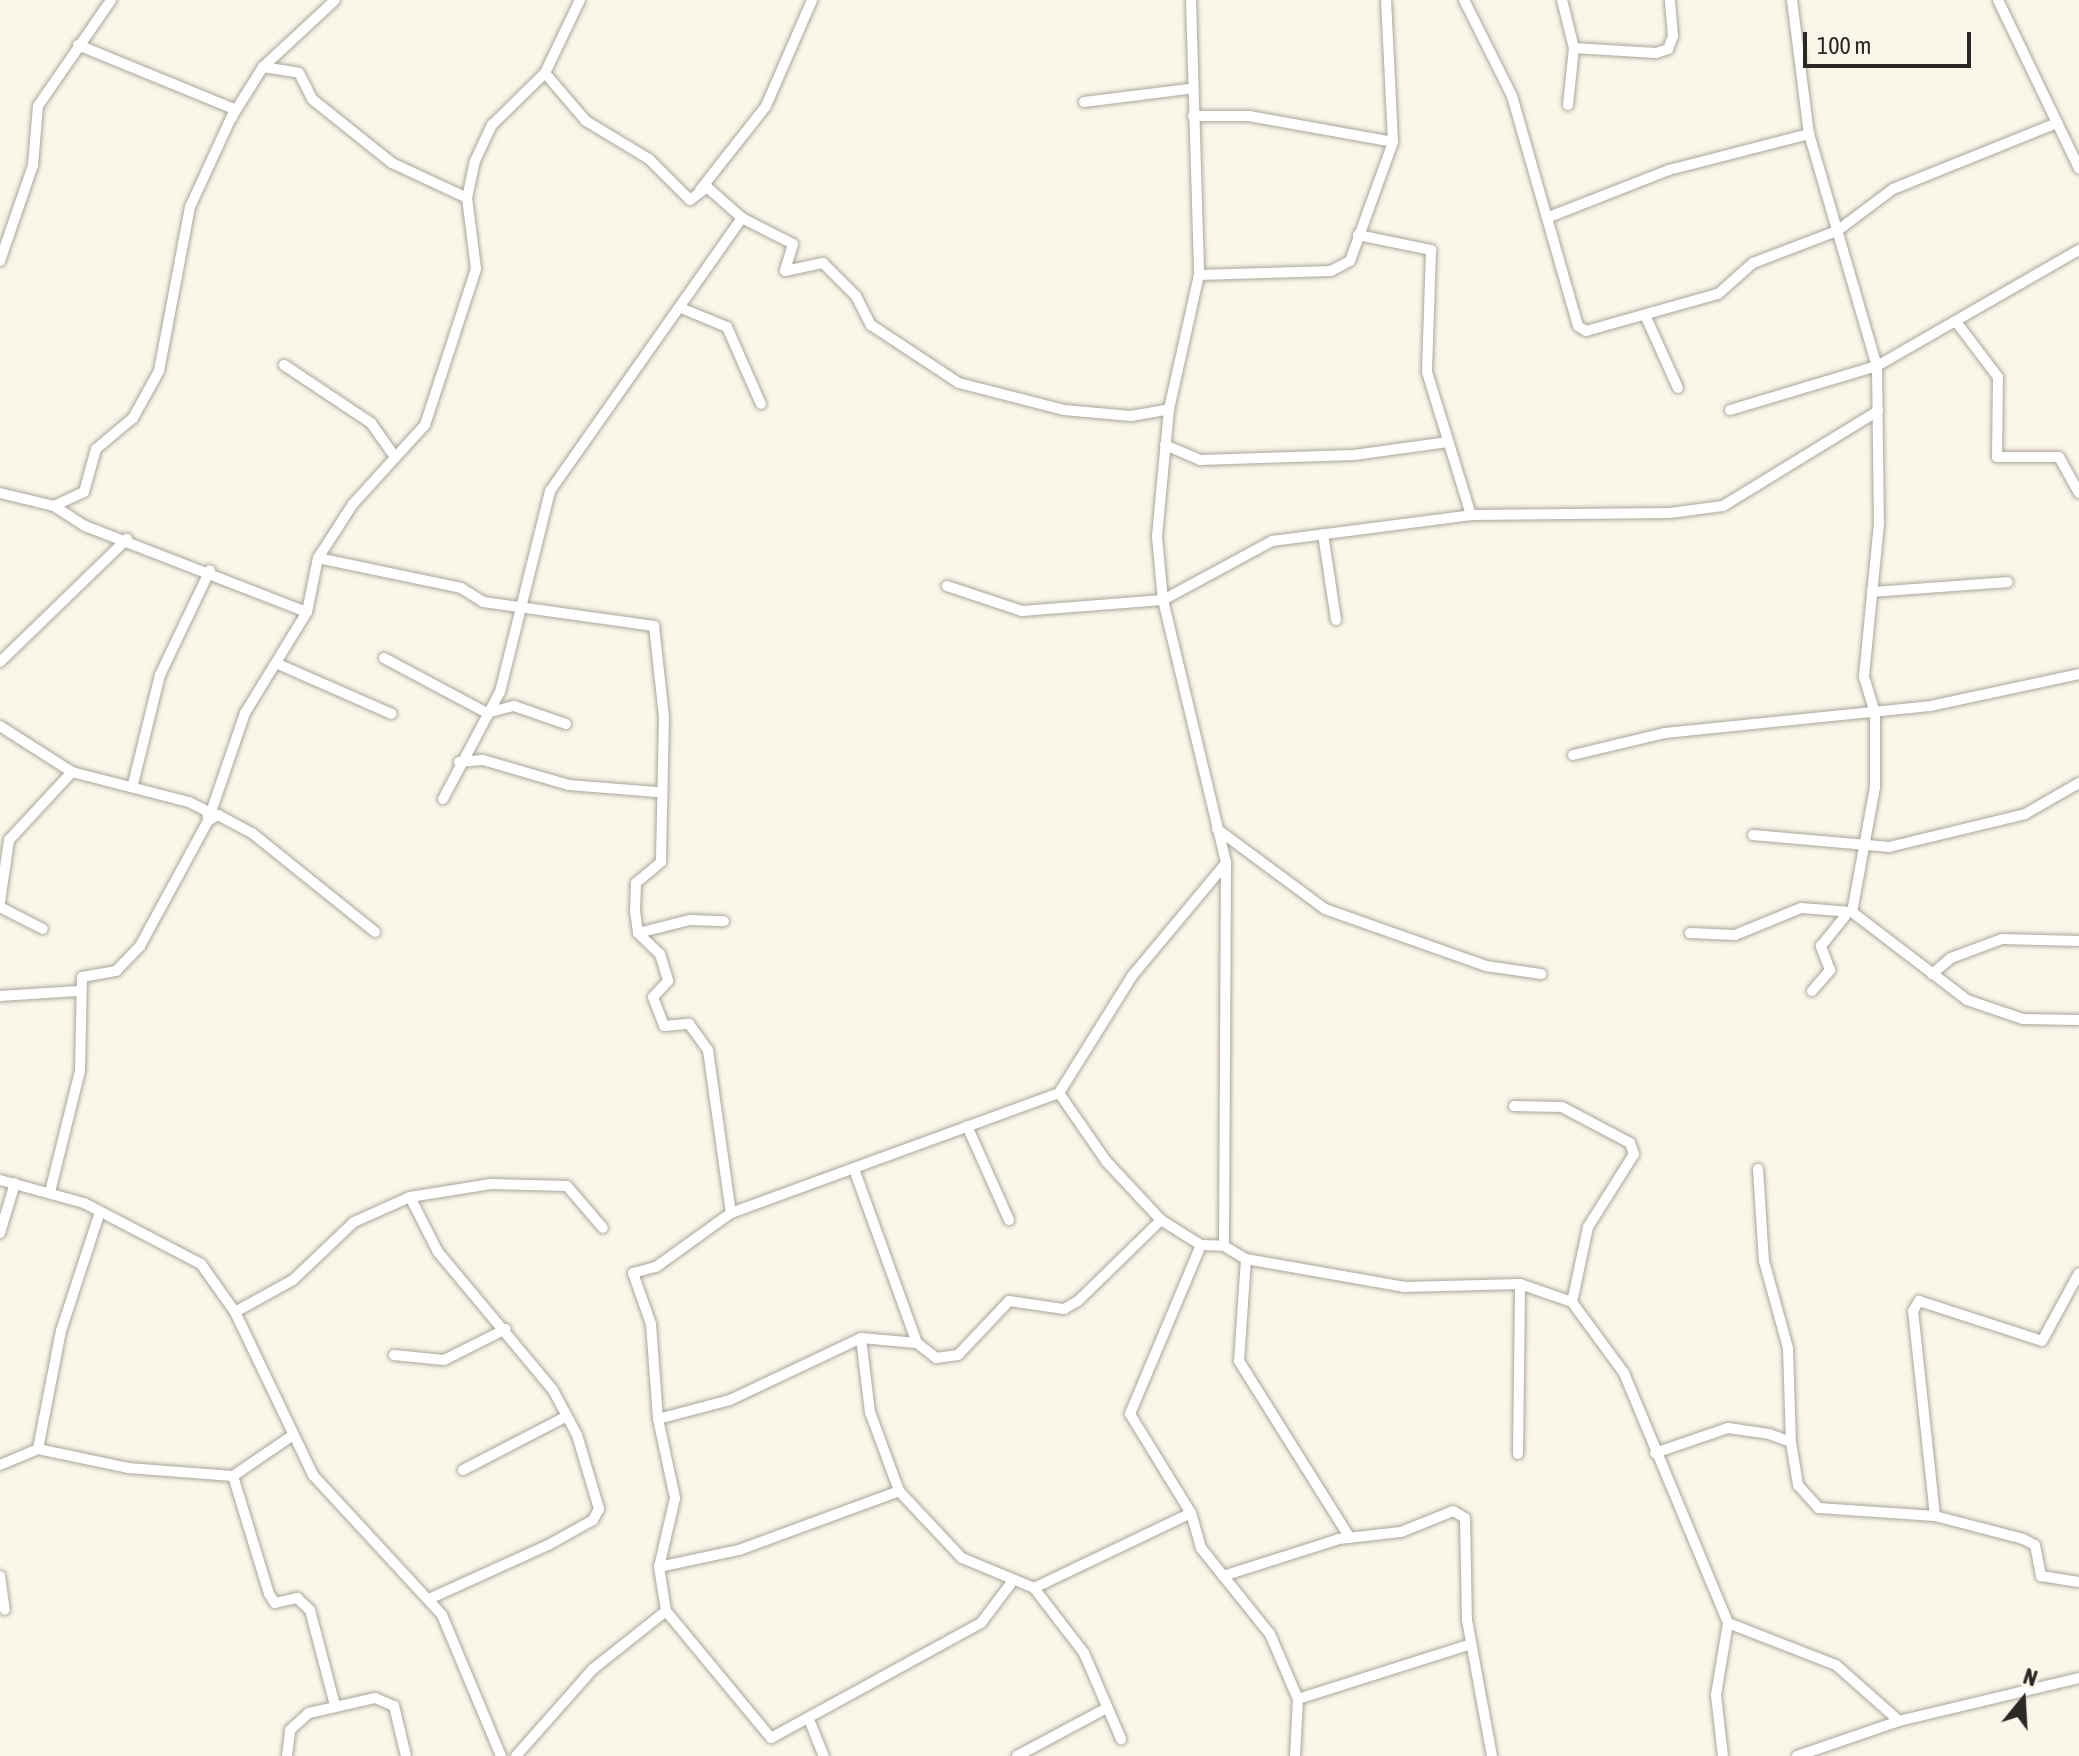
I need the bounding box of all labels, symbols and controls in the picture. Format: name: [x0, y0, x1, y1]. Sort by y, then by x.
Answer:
scale bar: [1807, 16, 1975, 66]
text: 100 m: [1817, 32, 1871, 59]
north arrow: [1983, 1660, 2063, 1740]
text: N: [2020, 1663, 2041, 1692]

